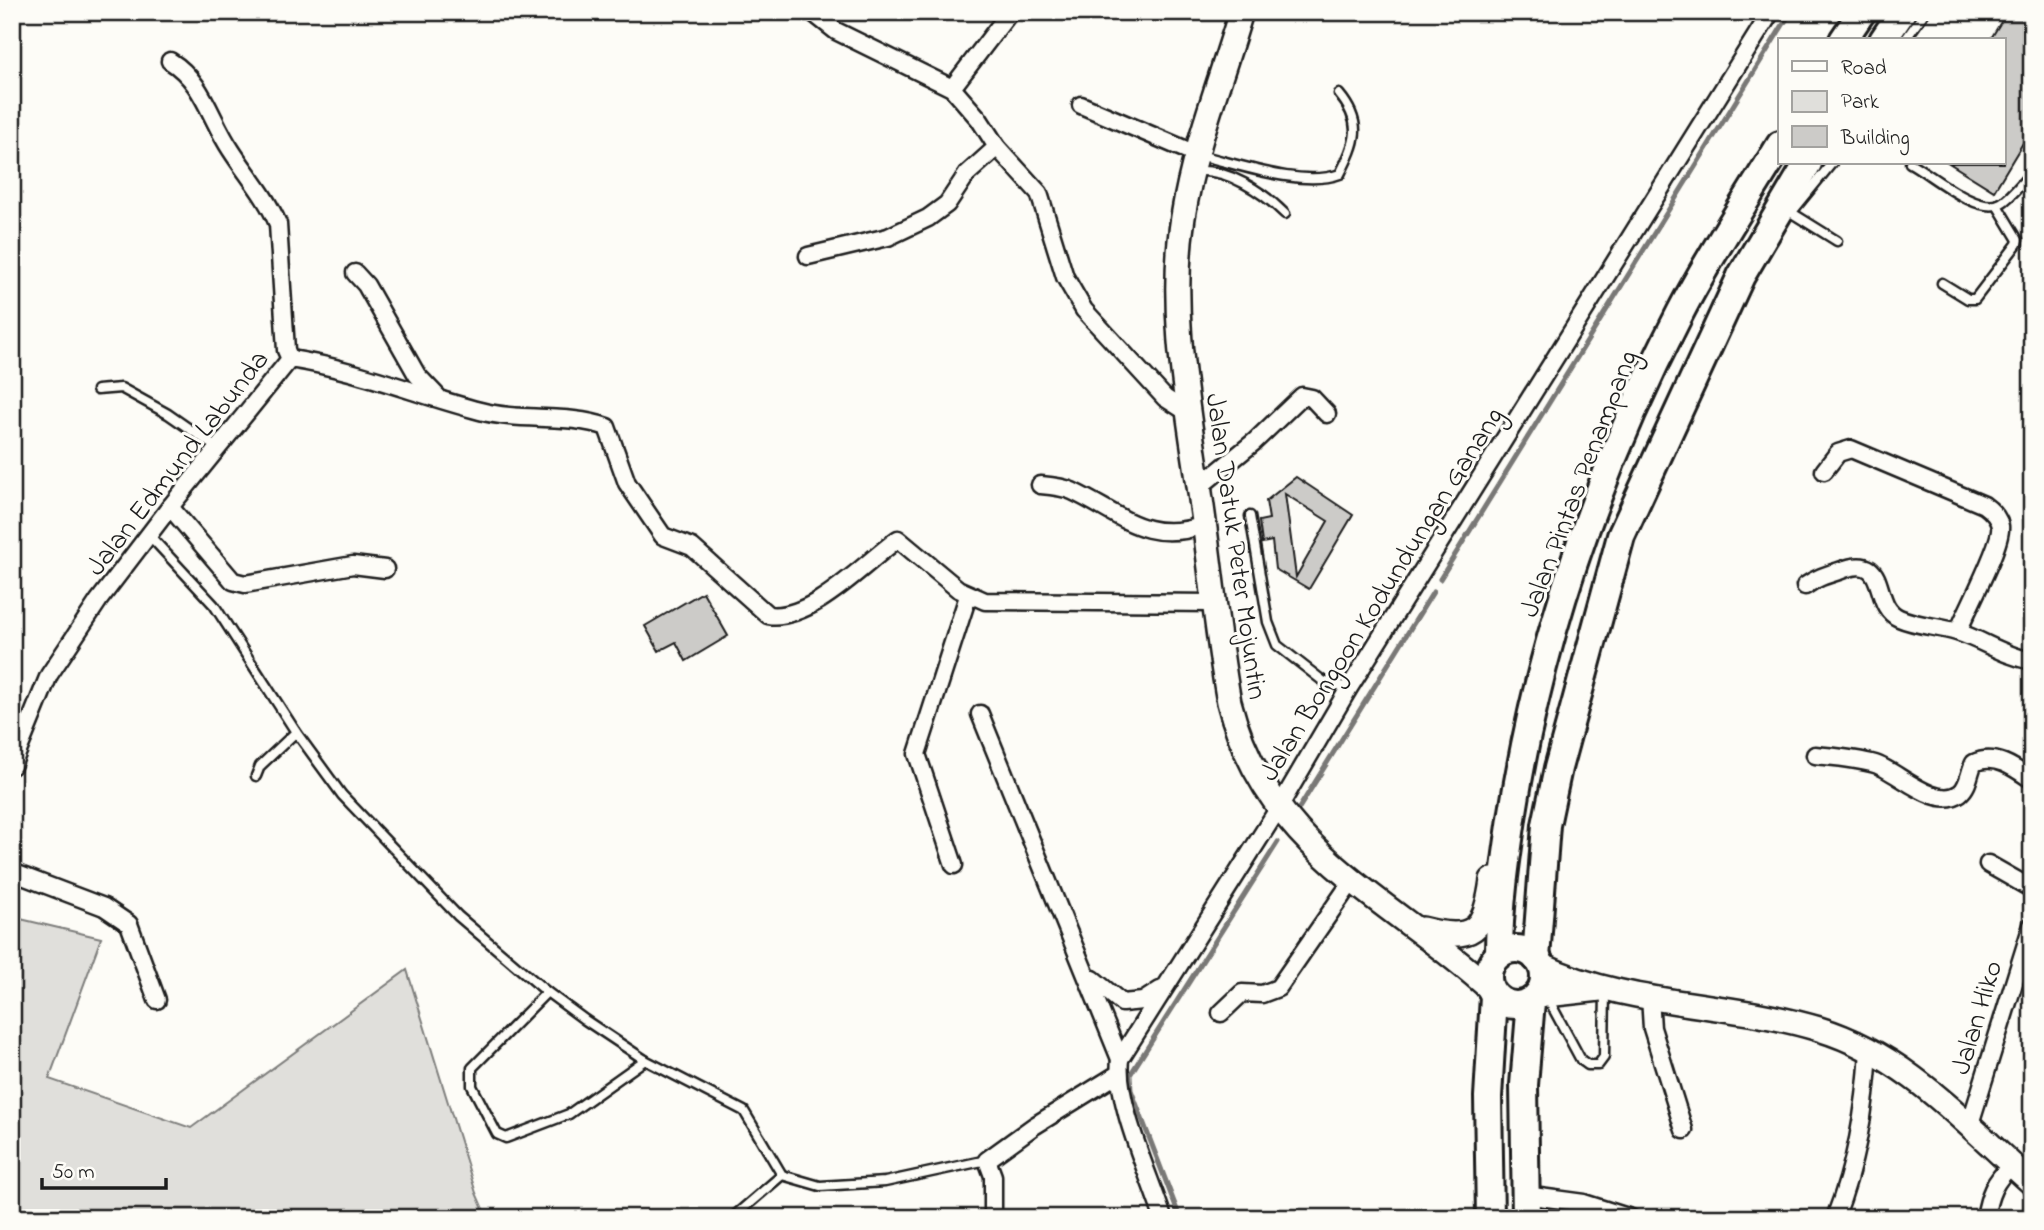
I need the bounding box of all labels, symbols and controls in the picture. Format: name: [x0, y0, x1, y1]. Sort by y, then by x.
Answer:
legend: [1778, 38, 2006, 164]
text: Road: [1841, 54, 1887, 84]
text: Park: [1841, 88, 1880, 118]
text: Building: [1840, 124, 1910, 156]
street label: Jalan Edmund Labunda: [77, 342, 280, 586]
street label: Jalan Pintas Penampang: [1510, 345, 1650, 624]
street label: Jalan Datuk Peter Mojuntin: [1193, 391, 1276, 702]
street label: Jalan Bongoon Kodundungan Ganang: [1250, 400, 1516, 790]
street label: Jalan Hiko: [1942, 956, 2015, 1080]
scale bar: [42, 1146, 166, 1190]
text: 50 m: [52, 1158, 95, 1188]

